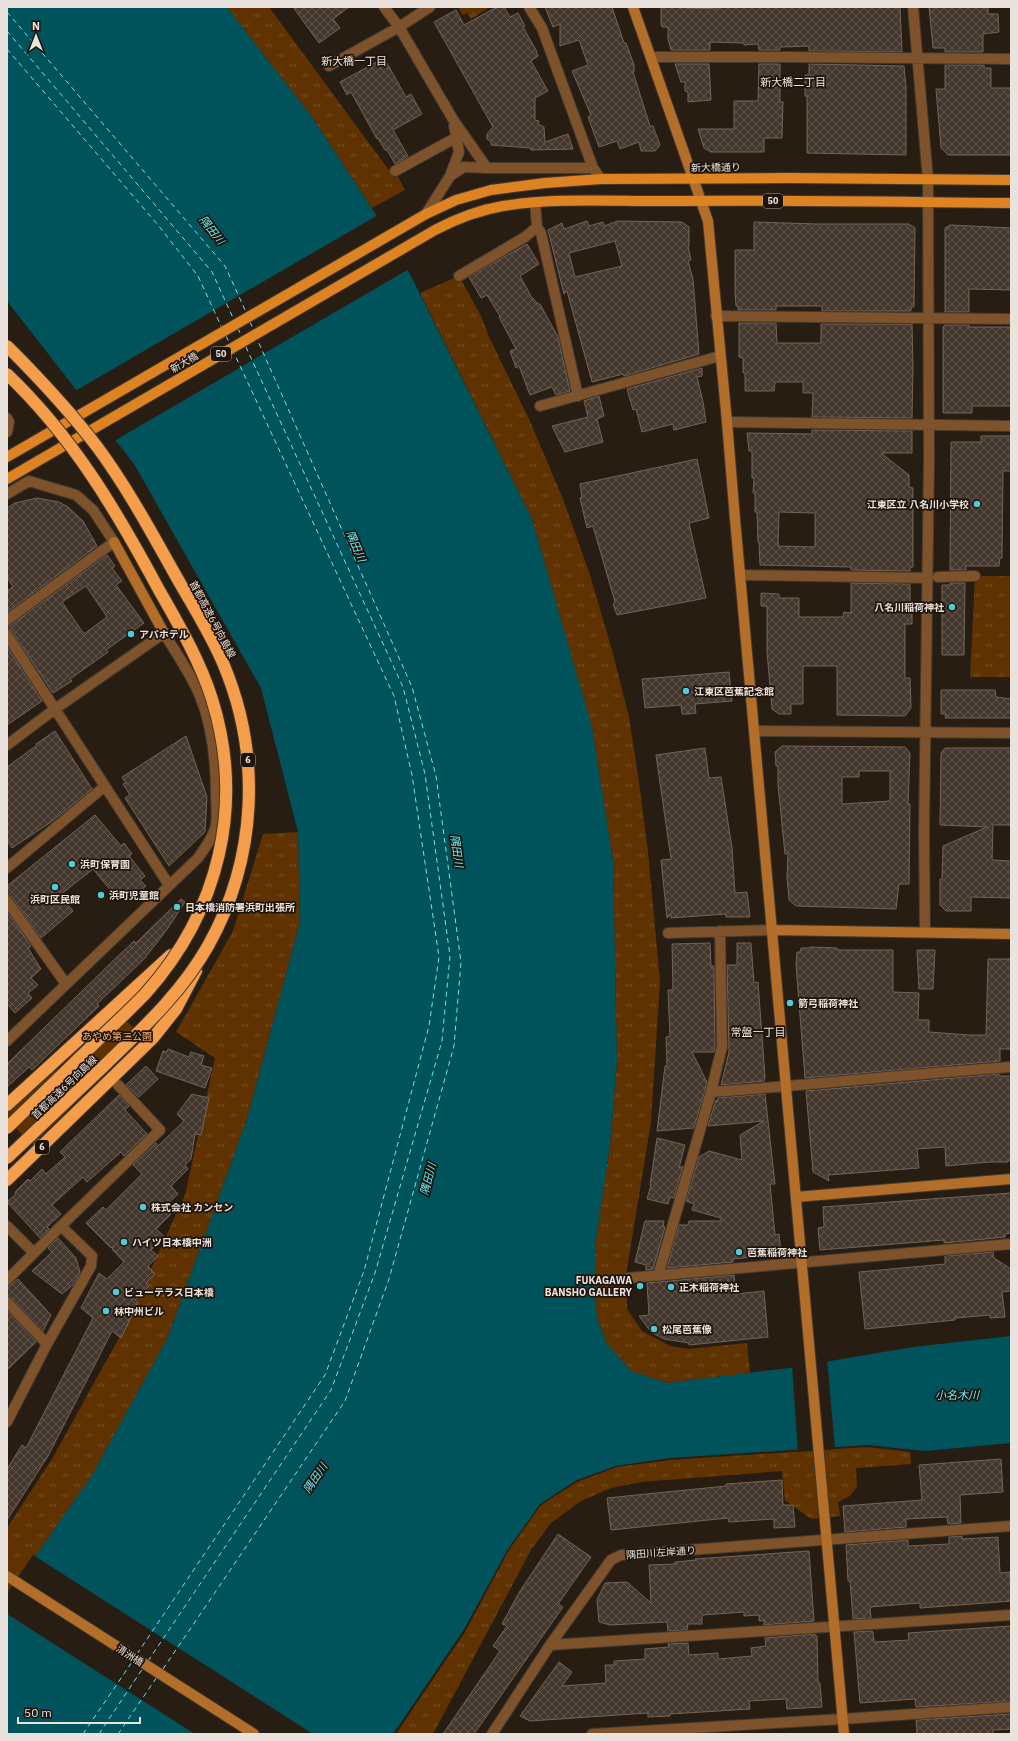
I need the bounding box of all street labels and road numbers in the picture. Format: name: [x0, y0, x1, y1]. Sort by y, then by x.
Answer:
street label: 新大橋通り: [691, 161, 741, 174]
road number: 50: [763, 194, 783, 208]
road number: 50: [211, 347, 231, 361]
street label: 新大橋: [168, 349, 200, 376]
street label: 首都高速6号向島線: [187, 578, 238, 660]
road number: 6: [241, 753, 255, 767]
street label: 首都高速6号向島線: [29, 1053, 100, 1122]
road number: 6: [35, 1140, 49, 1154]
street label: 隅田川左岸通り: [626, 1544, 696, 1561]
street label: 清洲橋: [114, 1642, 146, 1669]

